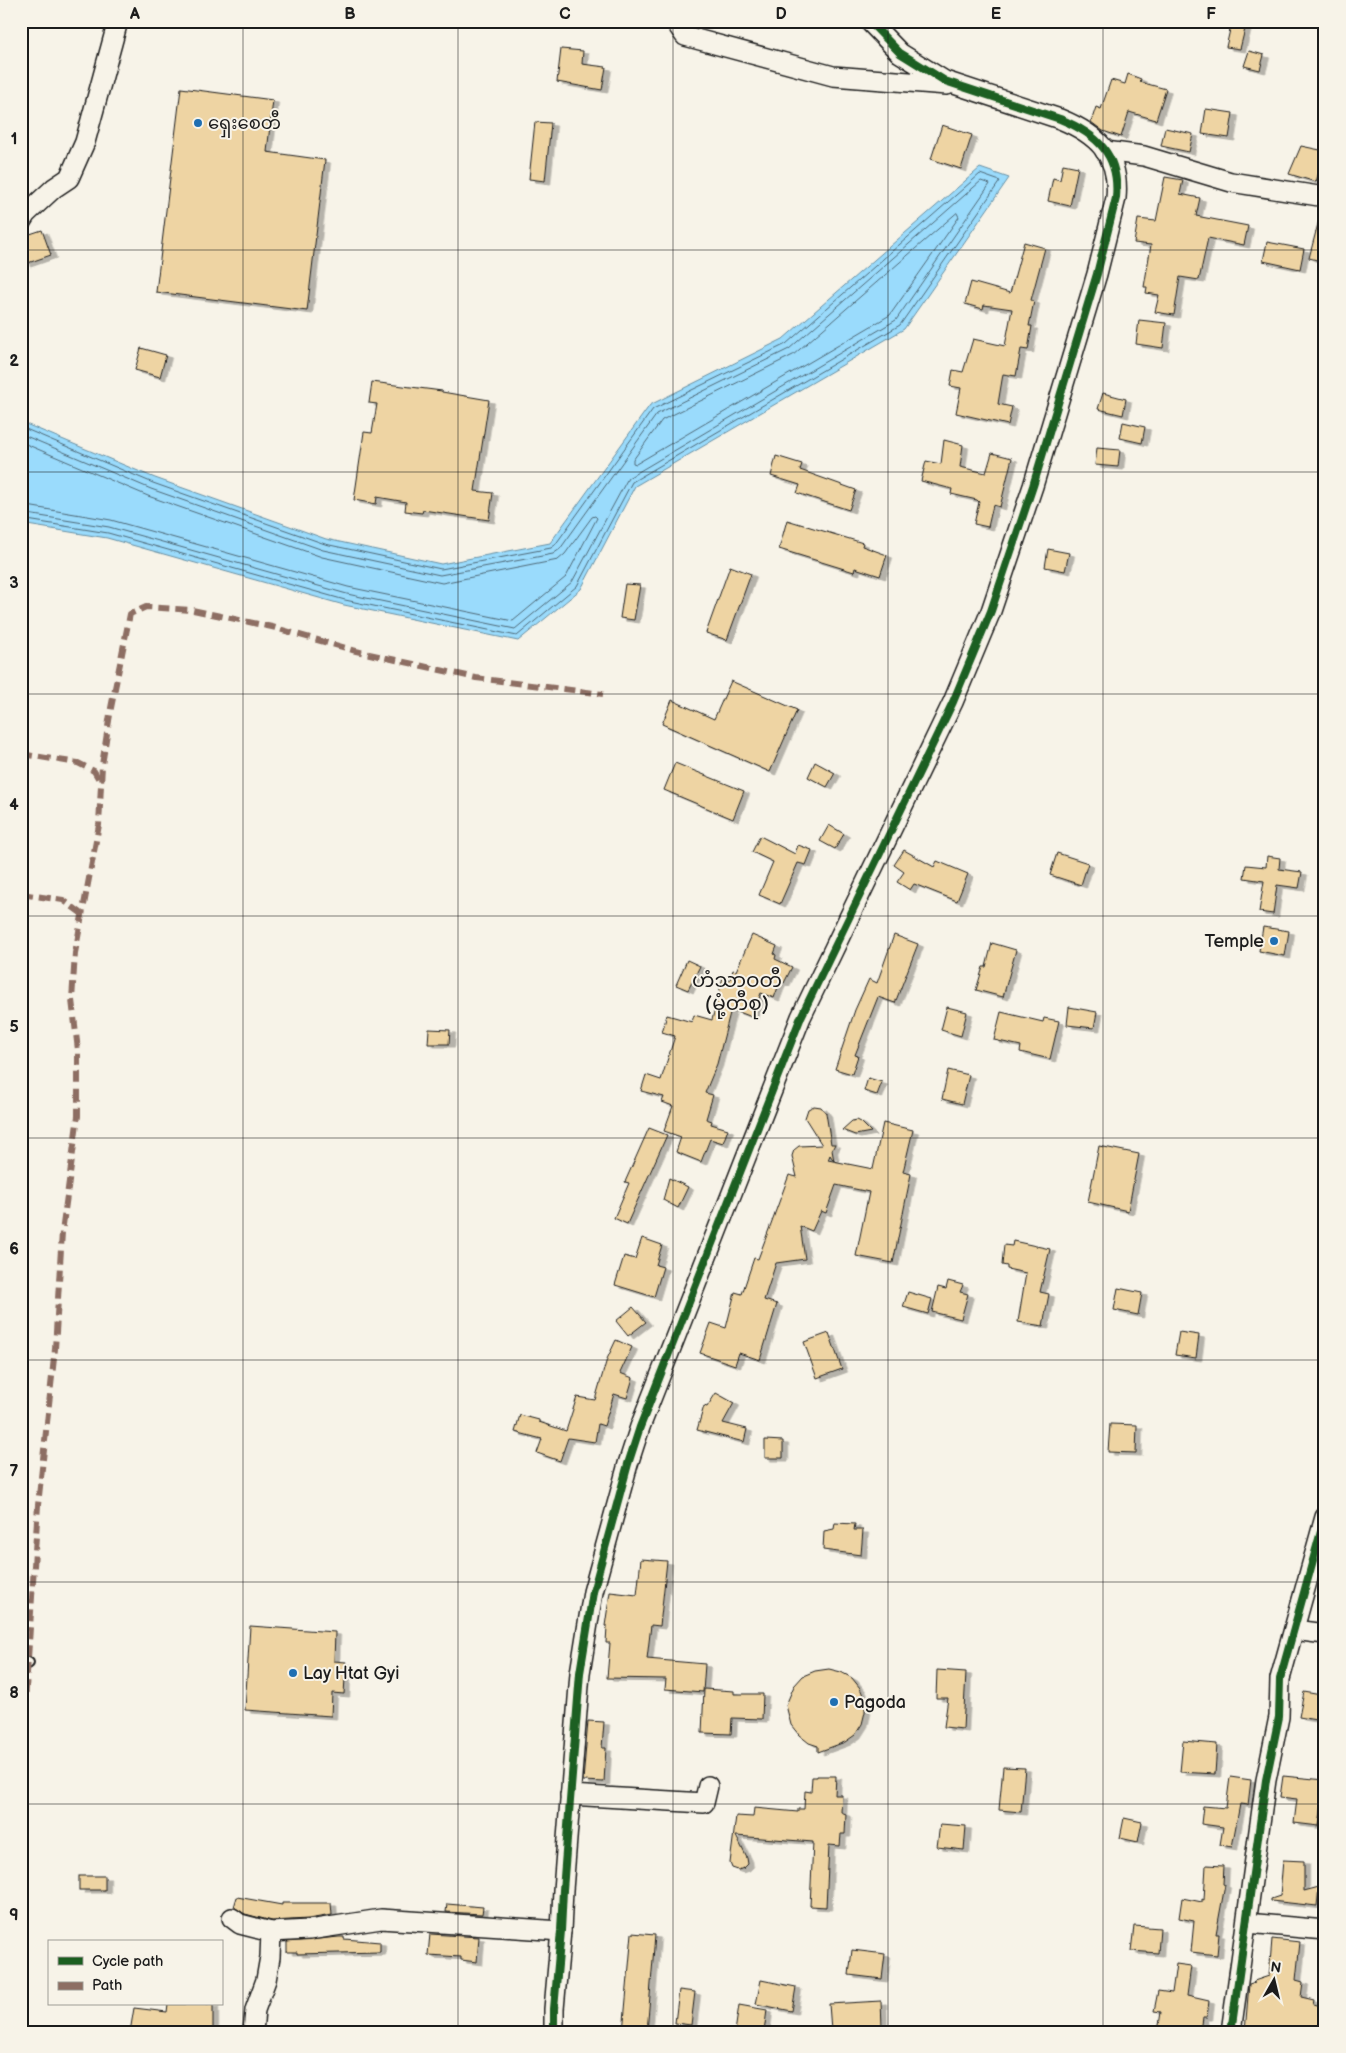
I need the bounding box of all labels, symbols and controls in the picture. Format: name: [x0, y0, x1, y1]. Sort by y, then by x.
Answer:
text: A: [129, 5, 140, 24]
text: B: [344, 5, 356, 24]
text: C: [559, 5, 571, 24]
text: D: [775, 5, 787, 24]
text: E: [991, 5, 1001, 24]
text: F: [1206, 5, 1216, 24]
place label: ရှေးစေတီ: [208, 109, 281, 138]
marker: ရှေးစေတီ: [192, 117, 204, 129]
text: 1: [11, 130, 17, 149]
text: 2: [9, 352, 19, 371]
text: 3: [9, 574, 19, 593]
text: 4: [9, 796, 19, 815]
place label: Temple: [1205, 931, 1264, 952]
marker: Temple: [1268, 935, 1280, 947]
district label: ဟံသာဝတီ (မုံ့တီစု): [692, 966, 782, 1020]
text: 5: [9, 1018, 19, 1037]
text: 6: [9, 1240, 19, 1259]
text: 7: [10, 1462, 19, 1481]
place label: Lay Htat Gyi: [303, 1663, 399, 1684]
marker: Lay Htat Gyi: [287, 1667, 299, 1679]
text: 8: [9, 1684, 19, 1703]
place label: Pagoda: [844, 1692, 906, 1713]
marker: Pagoda: [828, 1696, 840, 1708]
text: 9: [9, 1906, 19, 1925]
legend: [48, 1940, 222, 2006]
text: Cycle path: [92, 1952, 163, 1971]
north arrow: [1248, 1956, 1298, 2006]
text: N: [1269, 1958, 1282, 1977]
text: Path: [92, 1976, 122, 1995]

